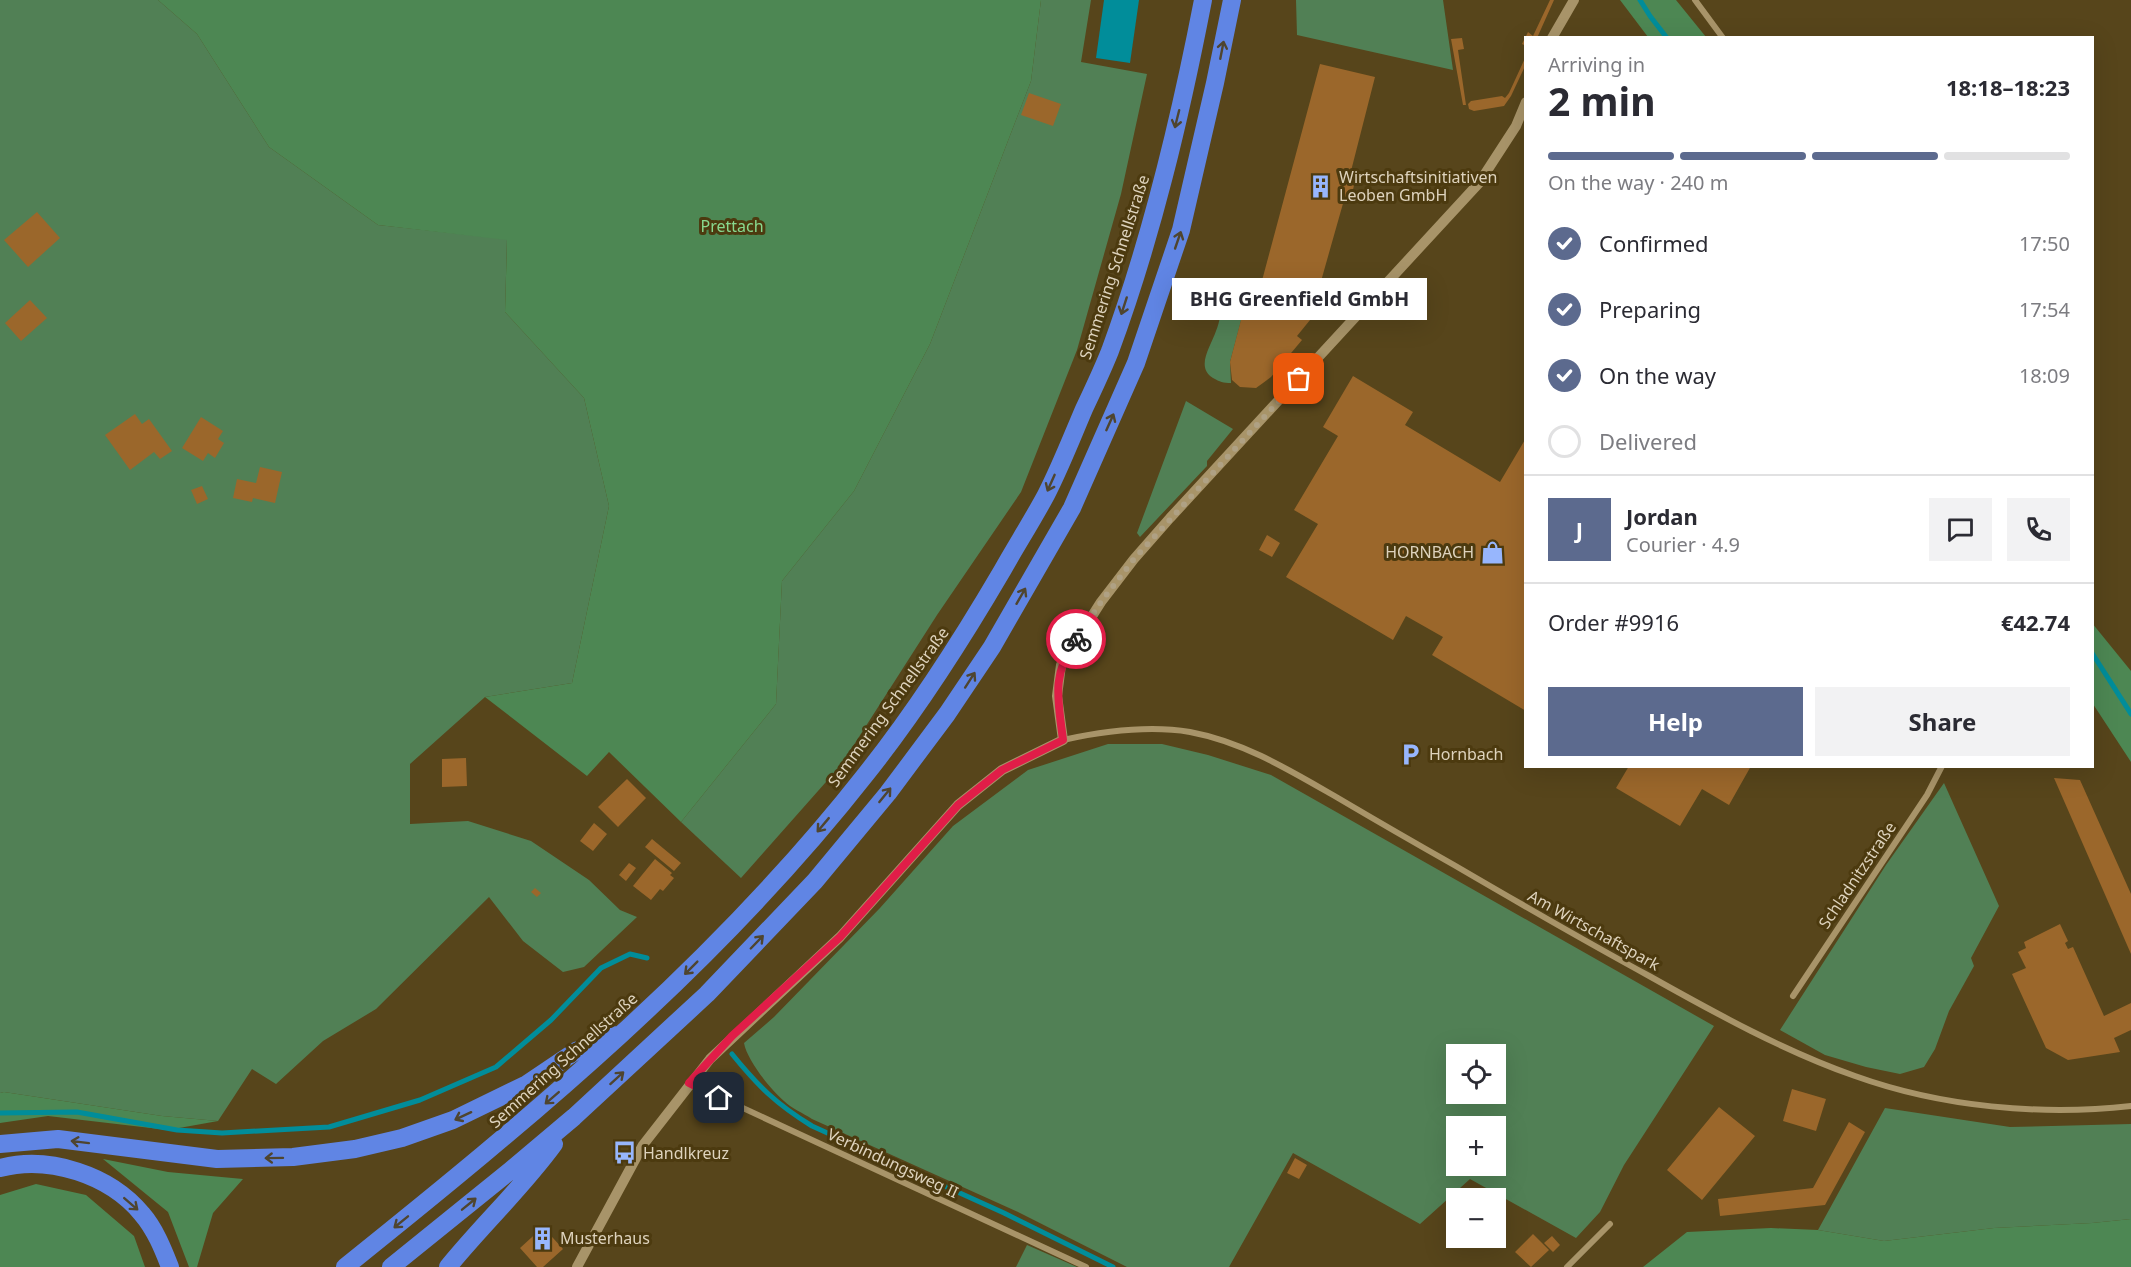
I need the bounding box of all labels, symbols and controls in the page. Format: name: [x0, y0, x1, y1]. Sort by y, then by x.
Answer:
one-way arrow: [1217, 41, 1228, 60]
text: Arriving in: [1548, 51, 1645, 78]
text: 18:18–18:23: [1946, 72, 2070, 102]
text: 2 min: [1548, 74, 1655, 127]
one-way arrow: [1171, 109, 1183, 128]
place label: Wirtschaftsinitiativen Leoben GmbH: [1339, 166, 1498, 206]
text: On the way · 240 m: [1548, 169, 1728, 196]
street label: Semmering Schnellstraße: [1074, 172, 1154, 362]
building icon: Wirtschaftsinitiativen Leoben GmbH: [1308, 173, 1334, 199]
park label: Prettach: [700, 215, 764, 237]
icon: check: [1548, 227, 1581, 260]
text: Confirmed: [1599, 228, 1709, 258]
text: 17:50: [2019, 230, 2070, 257]
one-way arrow: [1173, 231, 1184, 250]
callout: BHG Greenfield GmbH: [1172, 277, 1426, 319]
text: BHG Greenfield GmbH: [1190, 285, 1409, 312]
icon: check: [1548, 293, 1581, 326]
text: Preparing: [1599, 294, 1701, 324]
one-way arrow: [1118, 296, 1129, 315]
text: 17:54: [2019, 296, 2070, 323]
pin: [1273, 353, 1324, 404]
icon: check: [1548, 359, 1581, 392]
text: On the way: [1599, 360, 1716, 390]
icon: bag: [1282, 362, 1315, 395]
text: 18:09: [2019, 362, 2070, 389]
one-way arrow: [1104, 414, 1116, 432]
text: Delivered: [1599, 426, 1697, 456]
one-way arrow: [1045, 474, 1056, 492]
button: chat: [1929, 498, 1992, 561]
button: phone: [2007, 498, 2070, 561]
text: Jordan: [1626, 501, 1698, 531]
text: J: [1576, 514, 1583, 544]
text: Courier · 4.9: [1626, 531, 1740, 558]
shop icon: HORNBACH: [1479, 539, 1505, 565]
place label: HORNBACH: [1385, 541, 1474, 563]
one-way arrow: [1015, 588, 1027, 605]
text: Order #9916: [1548, 607, 1679, 637]
text: €42.74: [2001, 607, 2070, 637]
courier: [1046, 609, 1106, 669]
street label: Semmering Schnellstraße: [822, 623, 954, 791]
icon: bike: [1060, 623, 1093, 656]
one-way arrow: [964, 673, 976, 689]
button: Help: [1548, 687, 1803, 756]
button: Share: [1815, 687, 2070, 756]
parking icon: Hornbach: [1398, 741, 1424, 767]
place label: Hornbach: [1429, 743, 1503, 765]
one-way arrow: [879, 788, 892, 804]
one-way arrow: [817, 817, 830, 833]
street label: Schladnitzstraße: [1813, 817, 1901, 933]
street label: Am Wirtschaftspark: [1524, 885, 1664, 976]
one-way arrow: [750, 935, 764, 950]
one-way arrow: [684, 961, 699, 976]
street label: Semmering Schnellstraße: [484, 987, 642, 1133]
map controls: [1446, 1044, 1506, 1248]
button: locate: [1446, 1044, 1506, 1104]
one-way arrow: [609, 1071, 624, 1085]
pin: [693, 1072, 744, 1123]
icon: home: [702, 1081, 735, 1114]
one-way arrow: [545, 1091, 560, 1105]
one-way arrow: [455, 1110, 473, 1122]
button: +: [1446, 1116, 1506, 1176]
street label: Verbindungsweg II: [824, 1123, 962, 1203]
one-way arrow: [71, 1136, 91, 1147]
bus stop icon: Handlkreuz: [612, 1140, 638, 1166]
place label: Handlkreuz: [643, 1142, 729, 1164]
one-way arrow: [265, 1152, 285, 1164]
button: −: [1446, 1188, 1506, 1248]
one-way arrow: [124, 1197, 139, 1211]
one-way arrow: [461, 1198, 477, 1211]
one-way arrow: [393, 1216, 409, 1229]
building icon: Musterhaus: [529, 1225, 555, 1251]
place label: Musterhaus: [560, 1227, 650, 1249]

